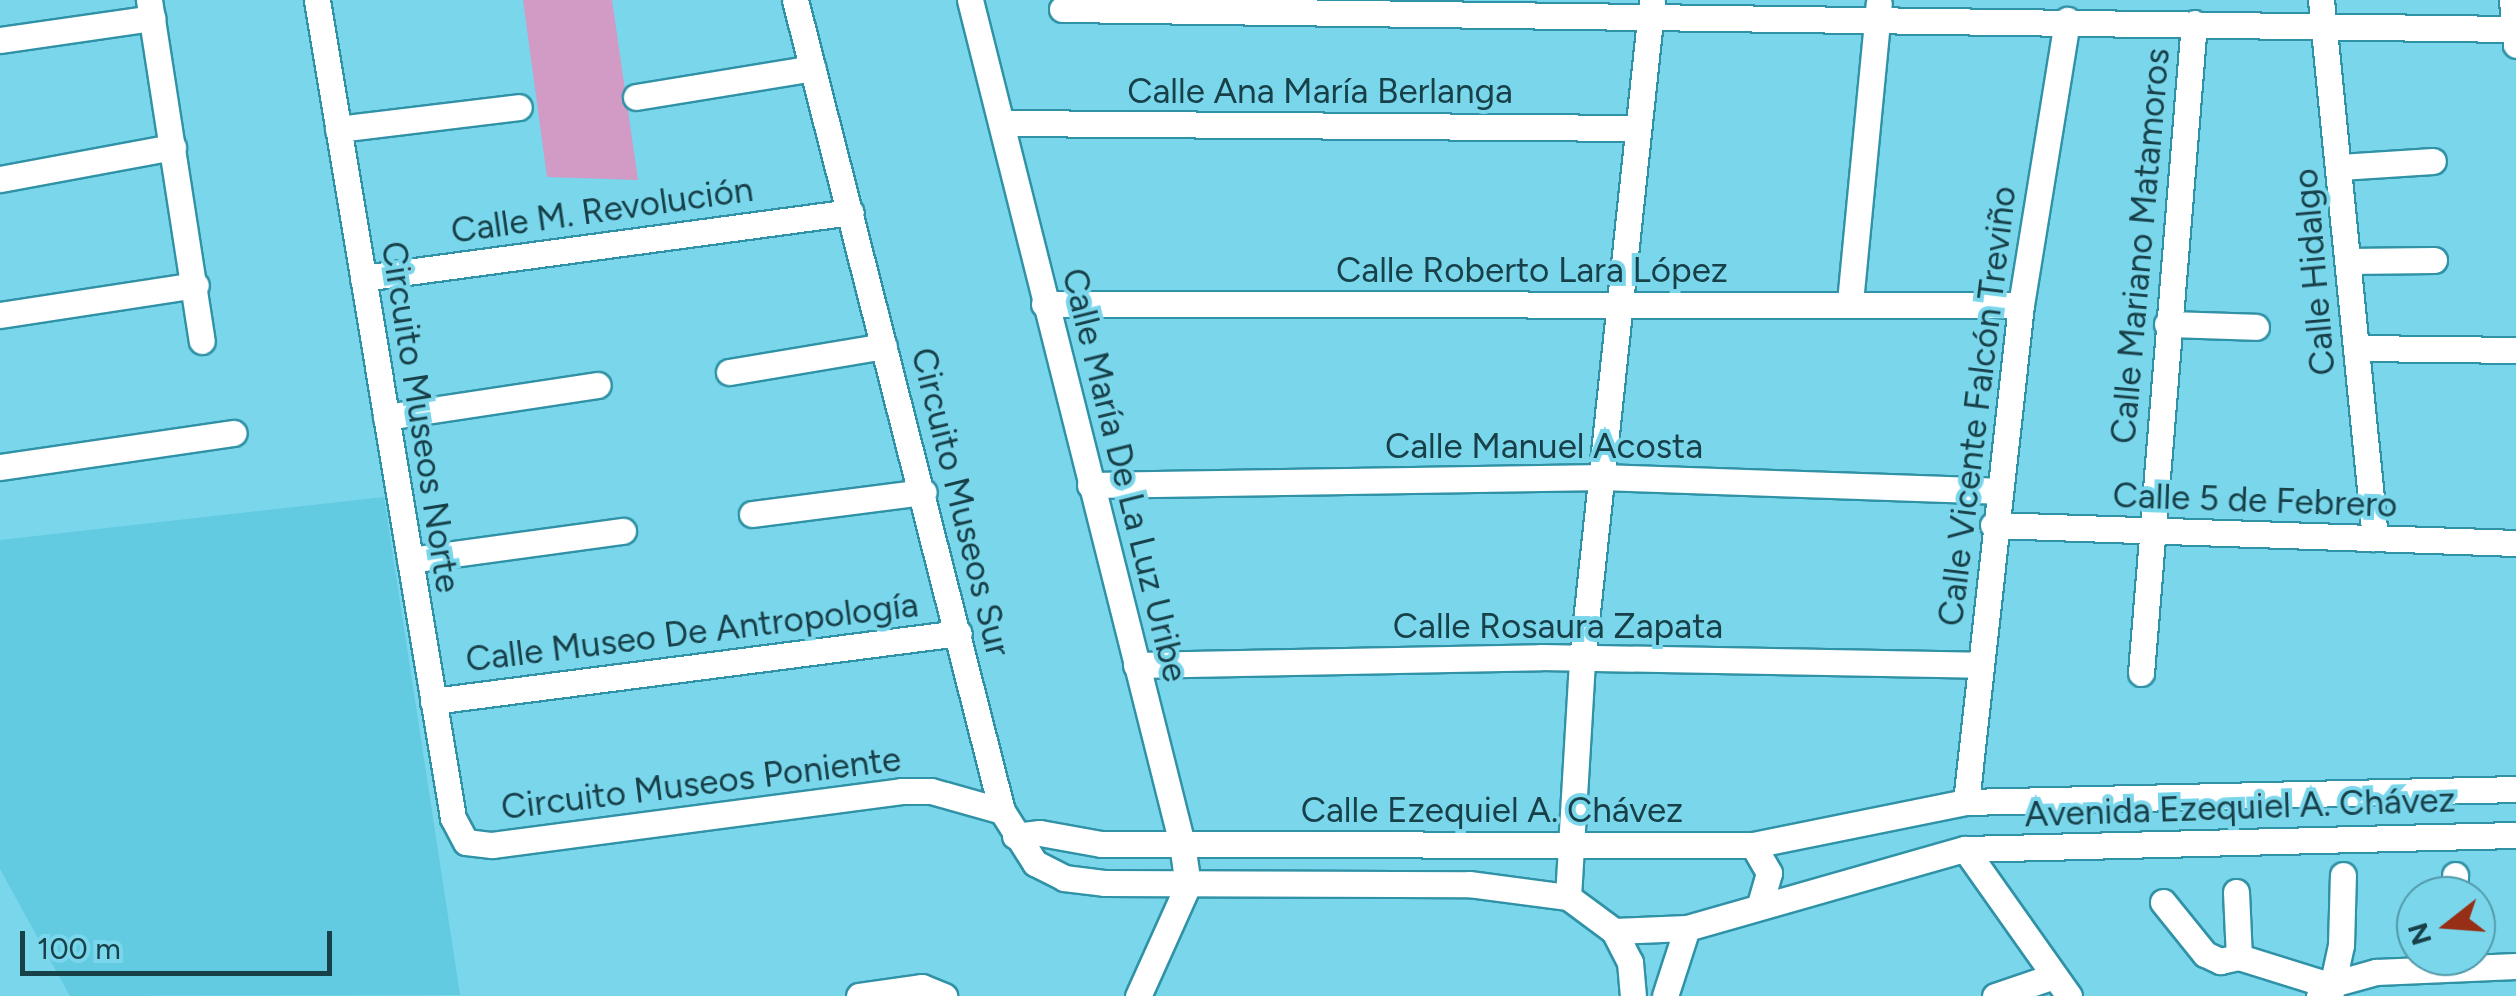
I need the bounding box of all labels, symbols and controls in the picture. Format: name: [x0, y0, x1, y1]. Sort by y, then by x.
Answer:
street label: Calle Mariano Matamoros: [2102, 46, 2178, 446]
street label: Calle Ana María Berlanga: [1127, 70, 1513, 112]
street label: Calle Hidalgo: [2284, 167, 2344, 377]
street label: Calle M. Revolución: [448, 168, 756, 252]
street label: Calle Vicente Falcón Treviño: [1929, 184, 2025, 628]
street label: Circuito Museos Norte: [372, 238, 470, 596]
street label: Calle Roberto Lara López: [1336, 249, 1728, 291]
street label: Calle María De La Luz Uribe: [1053, 264, 1197, 686]
street label: Circuito Museos Sur: [902, 343, 1020, 661]
street label: Calle Manuel Acosta: [1385, 425, 1703, 467]
street label: Calle 5 de Febrero: [2112, 474, 2398, 526]
street label: Calle Museo De Antropología: [463, 583, 921, 681]
street label: Calle Rosaura Zapata: [1393, 605, 1723, 647]
street label: Circuito Museos Poniente: [499, 738, 903, 828]
street label: Avenida Ezequiel A. Chávez: [2024, 778, 2456, 836]
street label: Calle Ezequiel A. Chávez: [1301, 789, 1683, 831]
north arrow: [2396, 876, 2496, 976]
scale bar: [25, 911, 338, 973]
text: N: [2400, 919, 2439, 950]
text: 100 m: [37, 930, 121, 967]

